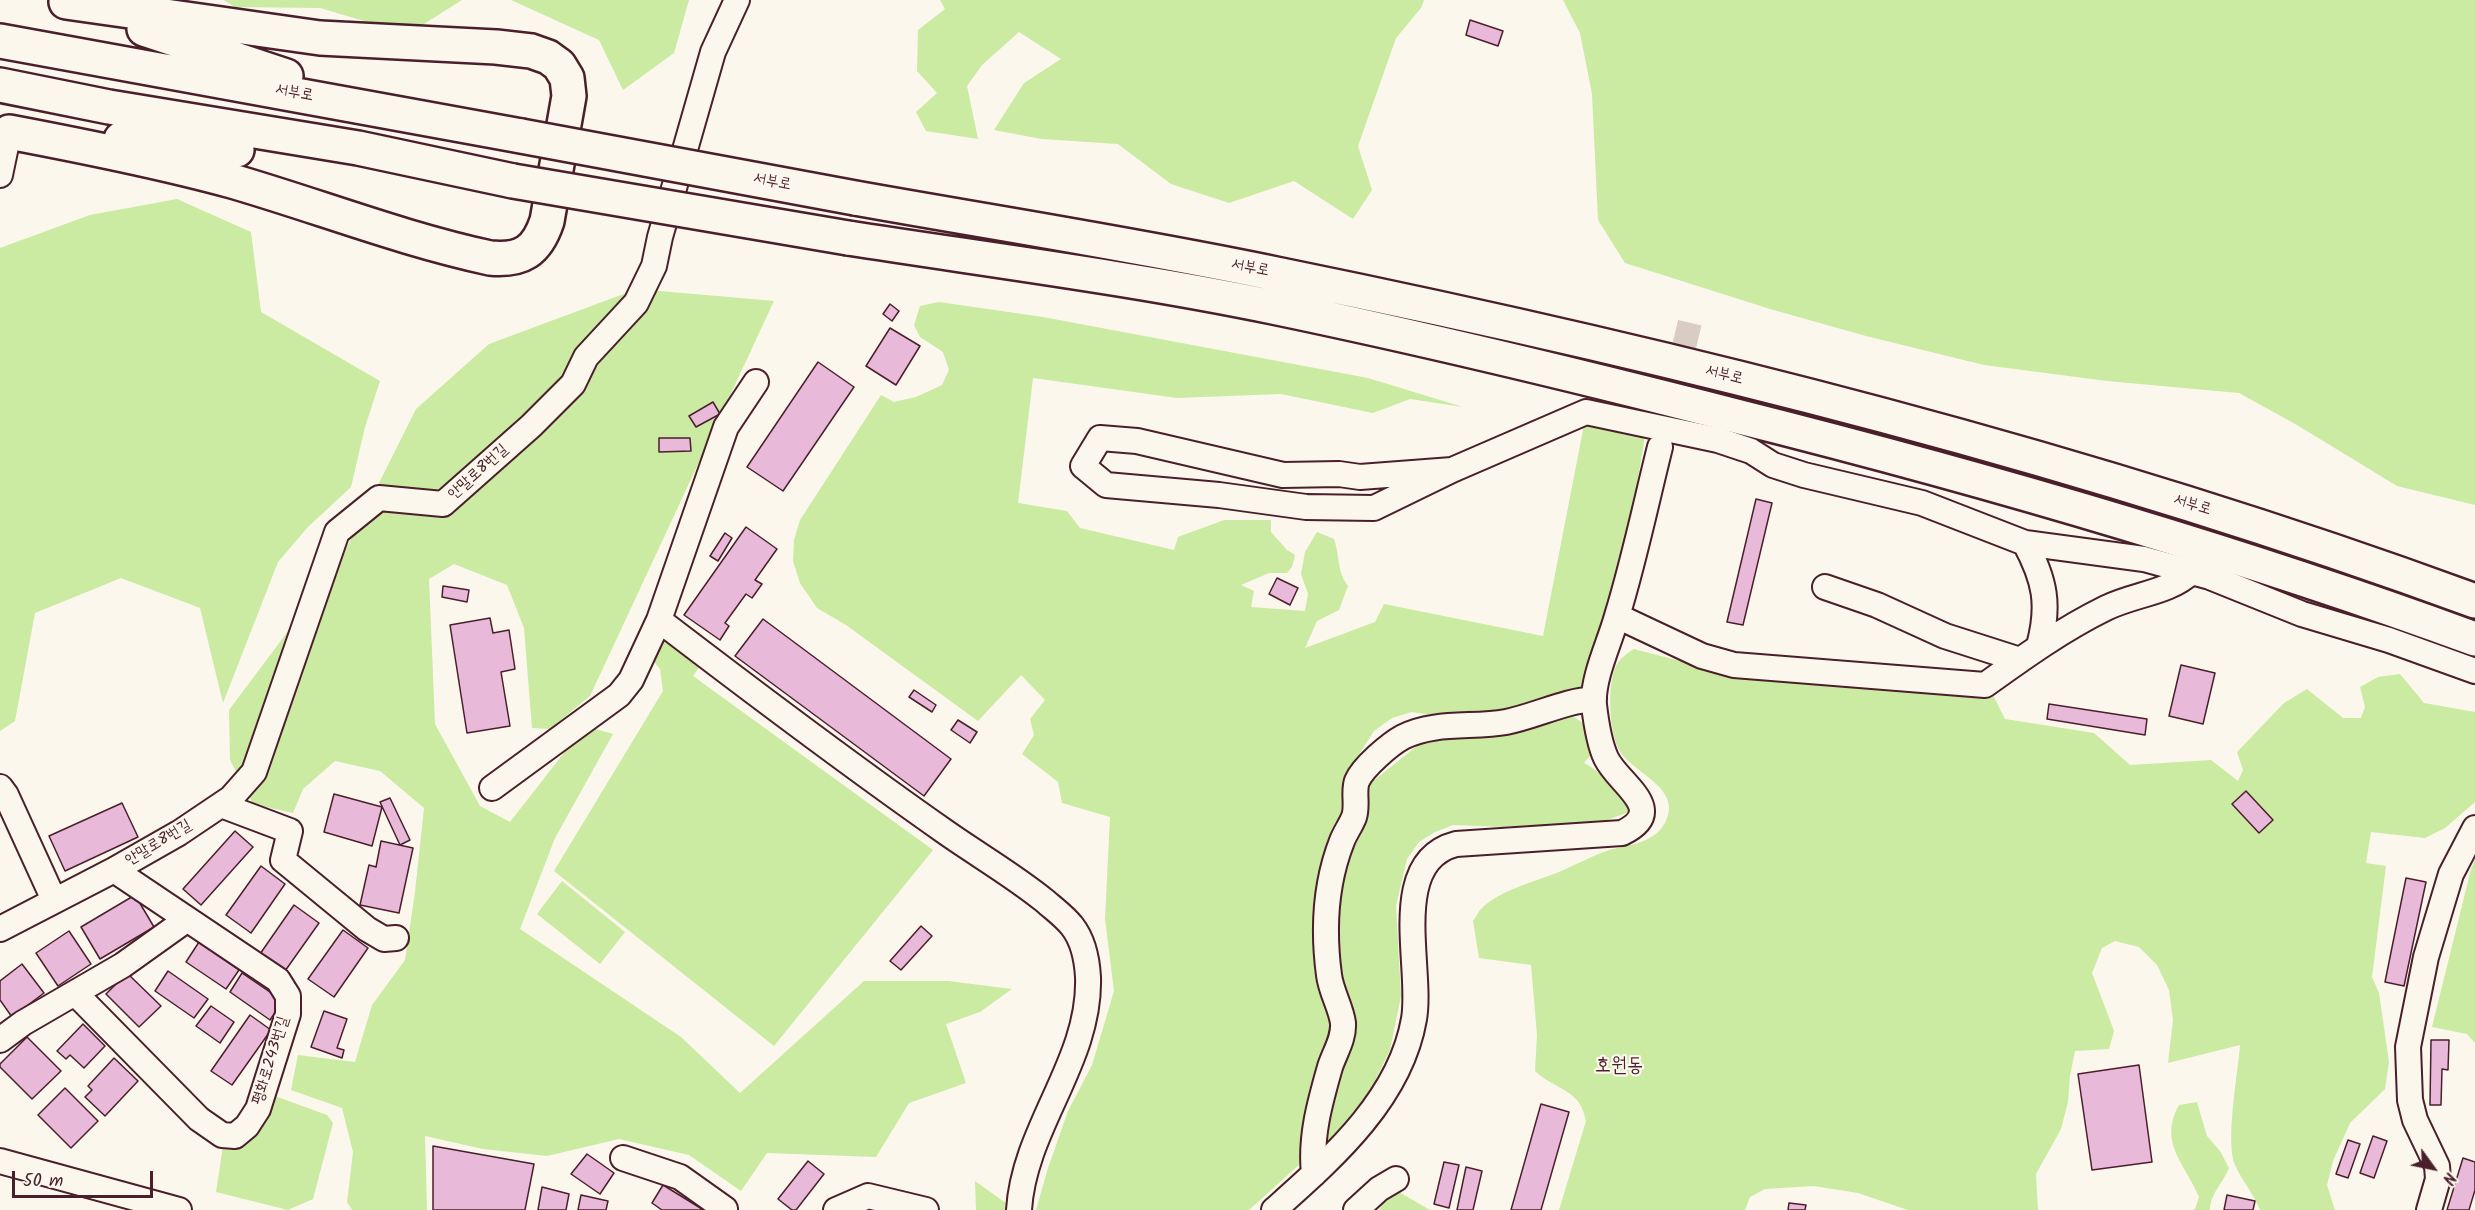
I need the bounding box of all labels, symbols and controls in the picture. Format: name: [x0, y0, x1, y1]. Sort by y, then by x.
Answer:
street label: 서부로: [273, 81, 315, 107]
street label: 서부로: [751, 170, 793, 196]
street label: 서부로: [1229, 256, 1271, 282]
street label: 서부로: [1703, 362, 1745, 390]
street label: 안말로8번길: [445, 441, 513, 505]
street label: 서부로: [2171, 491, 2213, 521]
street label: 안말로8번길: [122, 817, 196, 871]
street label: 평화로243번길: [249, 1014, 295, 1108]
district label: 호원동: [1595, 1056, 1643, 1080]
north arrow: [2403, 1138, 2463, 1198]
scale bar: [15, 1159, 156, 1197]
text: 50 m: [23, 1167, 63, 1196]
text: N: [2435, 1167, 2462, 1189]

